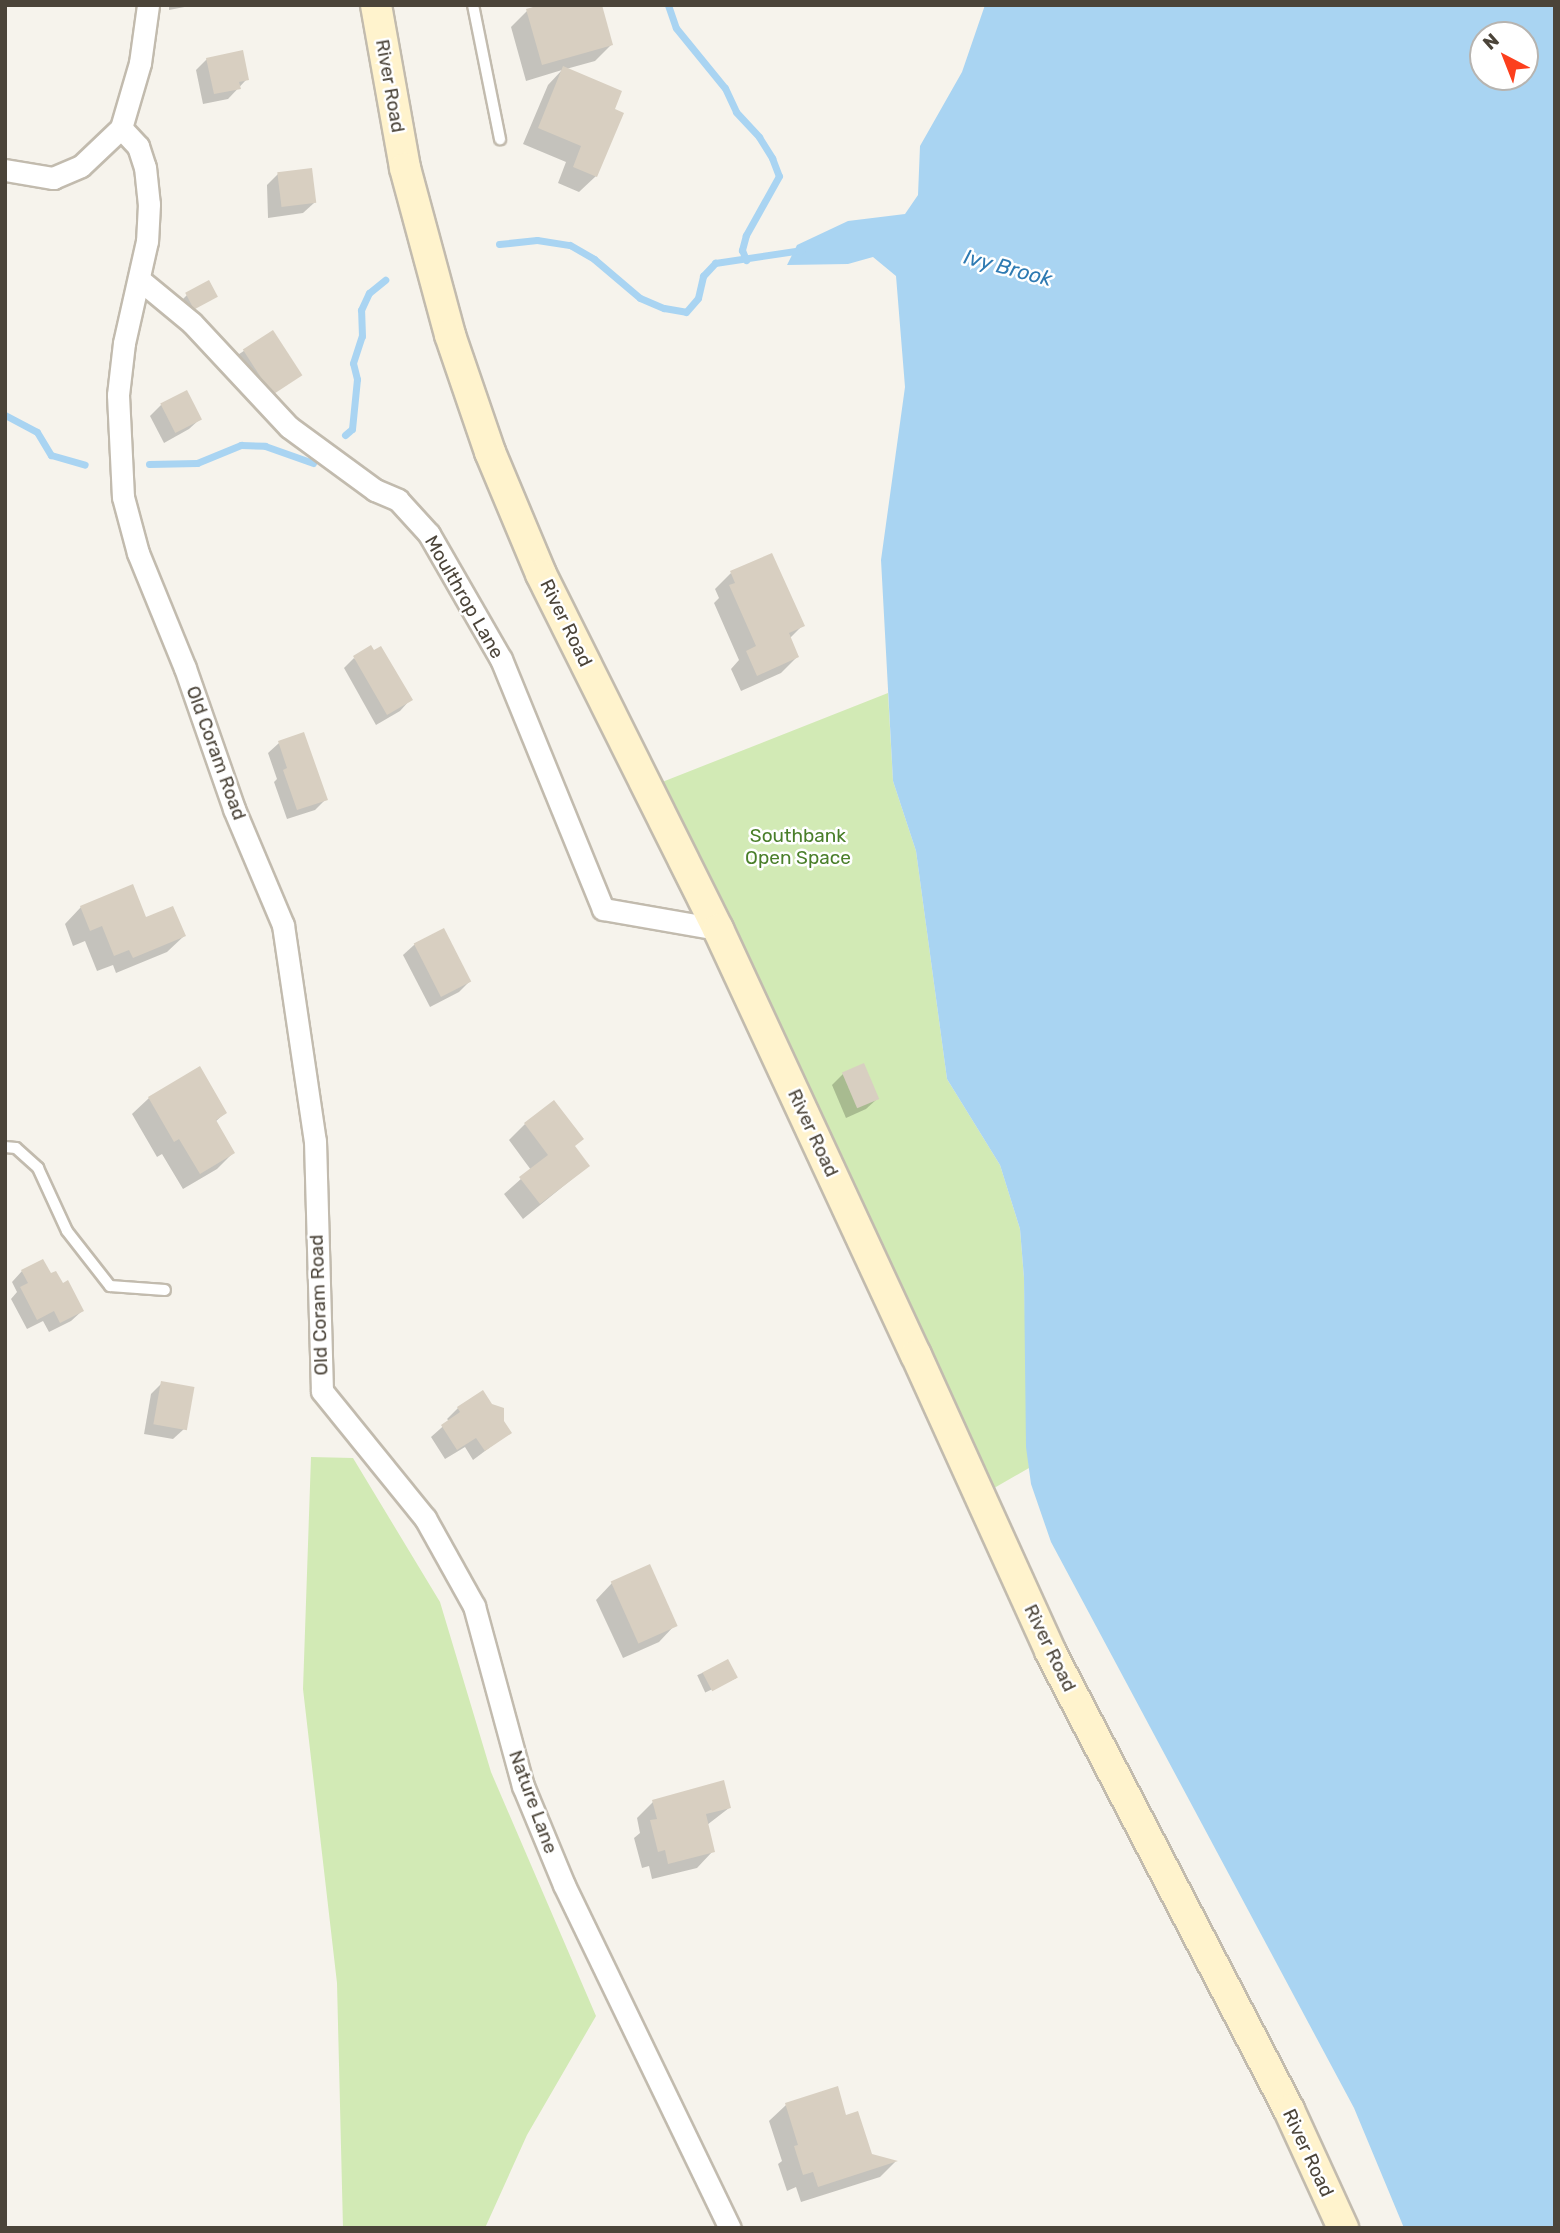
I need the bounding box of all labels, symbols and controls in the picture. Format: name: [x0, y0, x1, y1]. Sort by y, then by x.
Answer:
north arrow: [1469, 21, 1539, 91]
text: N: [1478, 28, 1504, 55]
street label: River Road: [371, 37, 409, 135]
water label: Ivy Brook: [961, 244, 1055, 292]
street label: Moulthrop Lane: [420, 531, 508, 663]
street label: River Road: [535, 575, 597, 671]
street label: Old Coram Road: [181, 683, 251, 823]
park label: Southbank Open Space: [745, 825, 851, 869]
street label: River Road: [783, 1085, 843, 1181]
street label: Old Coram Road: [305, 1234, 333, 1376]
street label: River Road: [1019, 1600, 1081, 1696]
street label: Nature Lane: [504, 1747, 562, 1857]
street label: River Road: [1278, 2105, 1338, 2201]

